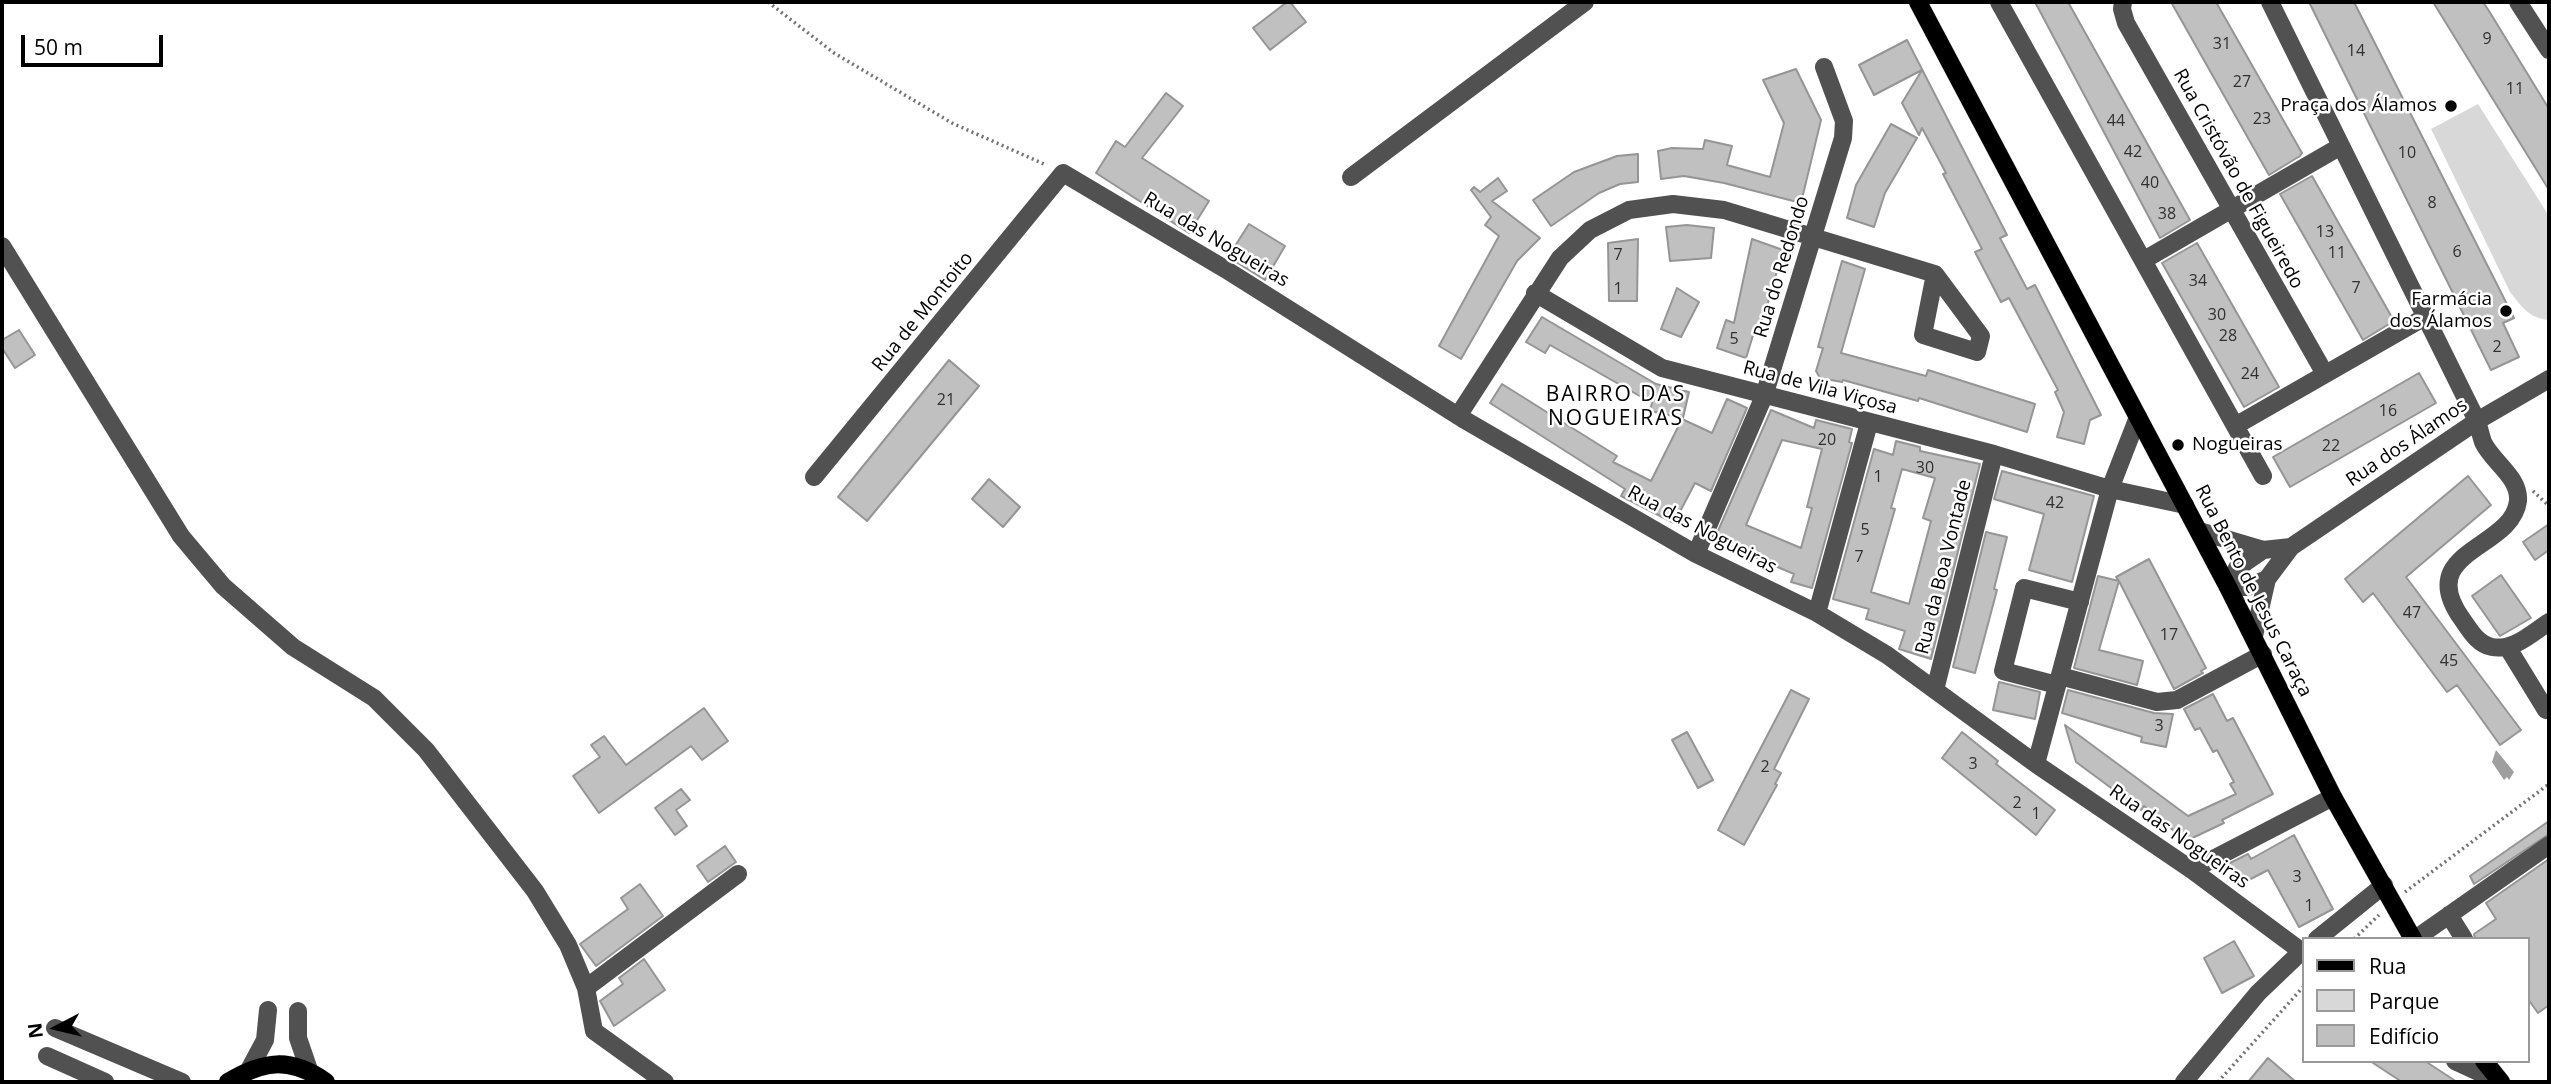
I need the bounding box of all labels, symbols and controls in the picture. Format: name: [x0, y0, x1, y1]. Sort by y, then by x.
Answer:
scale bar: [24, 21, 166, 65]
house number: 9: [2482, 29, 2492, 49]
text: 50 m: [34, 33, 83, 61]
house number: 31: [2213, 34, 2231, 54]
house number: 14: [2347, 41, 2365, 61]
street label: Rua Cristóvão de Figueiredo: [2168, 65, 2308, 293]
house number: 27: [2233, 72, 2251, 92]
house number: 11: [2506, 79, 2524, 99]
place label: Praça dos Álamos: [2280, 95, 2437, 117]
marker: Praça dos Álamos: [2443, 98, 2459, 114]
house number: 23: [2253, 109, 2271, 129]
house number: 44: [2107, 111, 2125, 131]
house number: 42: [2124, 142, 2142, 162]
house number: 10: [2398, 143, 2416, 163]
house number: 40: [2141, 173, 2159, 193]
street label: Rua das Nogueiras: [1139, 188, 1293, 292]
street label: Rua do Redondo: [1750, 193, 1814, 341]
house number: 8: [2427, 193, 2437, 213]
house number: 38: [2158, 204, 2176, 224]
house number: 13: [2316, 222, 2334, 242]
house number: 6: [2452, 242, 2462, 262]
house number: 11: [2328, 243, 2346, 263]
house number: 7: [1613, 245, 1623, 265]
street label: Rua de Montoito: [868, 248, 978, 376]
house number: 34: [2189, 271, 2207, 291]
house number: 7: [2351, 278, 2361, 298]
house number: 1: [1613, 279, 1623, 299]
place label: Farmácia dos Álamos: [2390, 289, 2492, 333]
marker: Farmácia dos Álamos: [2498, 303, 2514, 319]
house number: 30: [2208, 305, 2226, 325]
house number: 28: [2219, 326, 2237, 346]
house number: 5: [1729, 329, 1739, 349]
house number: 2: [2492, 337, 2502, 357]
street label: Rua de Vila Viçosa: [1740, 356, 1900, 420]
house number: 24: [2241, 364, 2259, 384]
district label: BAIRRO DAS NOGUEIRAS: [1547, 382, 1685, 432]
house number: 21: [937, 390, 955, 410]
street label: Rua dos Álamos: [2342, 394, 2472, 492]
house number: 16: [2379, 401, 2397, 421]
house number: 20: [1818, 430, 1836, 450]
place label: Nogueiras: [2192, 434, 2283, 456]
house number: 22: [2322, 436, 2340, 456]
marker: Nogueiras: [2170, 437, 2186, 453]
house number: 30: [1916, 458, 1934, 478]
house number: 1: [1873, 467, 1883, 487]
street label: Rua da Boa Vontade: [1911, 477, 1977, 657]
street label: Rua das Nogueiras: [1624, 481, 1780, 579]
street label: Rua Bento de Jesus Caraça: [2190, 481, 2316, 701]
house number: 42: [2046, 493, 2064, 513]
house number: 5: [1860, 520, 1870, 540]
house number: 7: [1854, 547, 1864, 567]
house number: 47: [2403, 603, 2421, 623]
house number: 17: [2160, 625, 2178, 645]
house number: 45: [2440, 651, 2458, 671]
house number: 3: [2154, 716, 2164, 736]
house number: 3: [1968, 754, 1978, 774]
house number: 2: [1760, 757, 1770, 777]
street label: Rua das Nogueiras: [2105, 780, 2253, 894]
house number: 2: [2012, 793, 2022, 813]
house number: 1: [2031, 804, 2041, 824]
house number: 3: [2292, 867, 2302, 887]
house number: 1: [2304, 896, 2314, 916]
legend: [2302, 937, 2530, 1063]
text: Rua: [2369, 952, 2407, 980]
text: Parque: [2369, 987, 2439, 1015]
north arrow: [21, 993, 91, 1063]
text: N: [21, 1021, 49, 1040]
text: Edifício: [2369, 1022, 2439, 1050]

